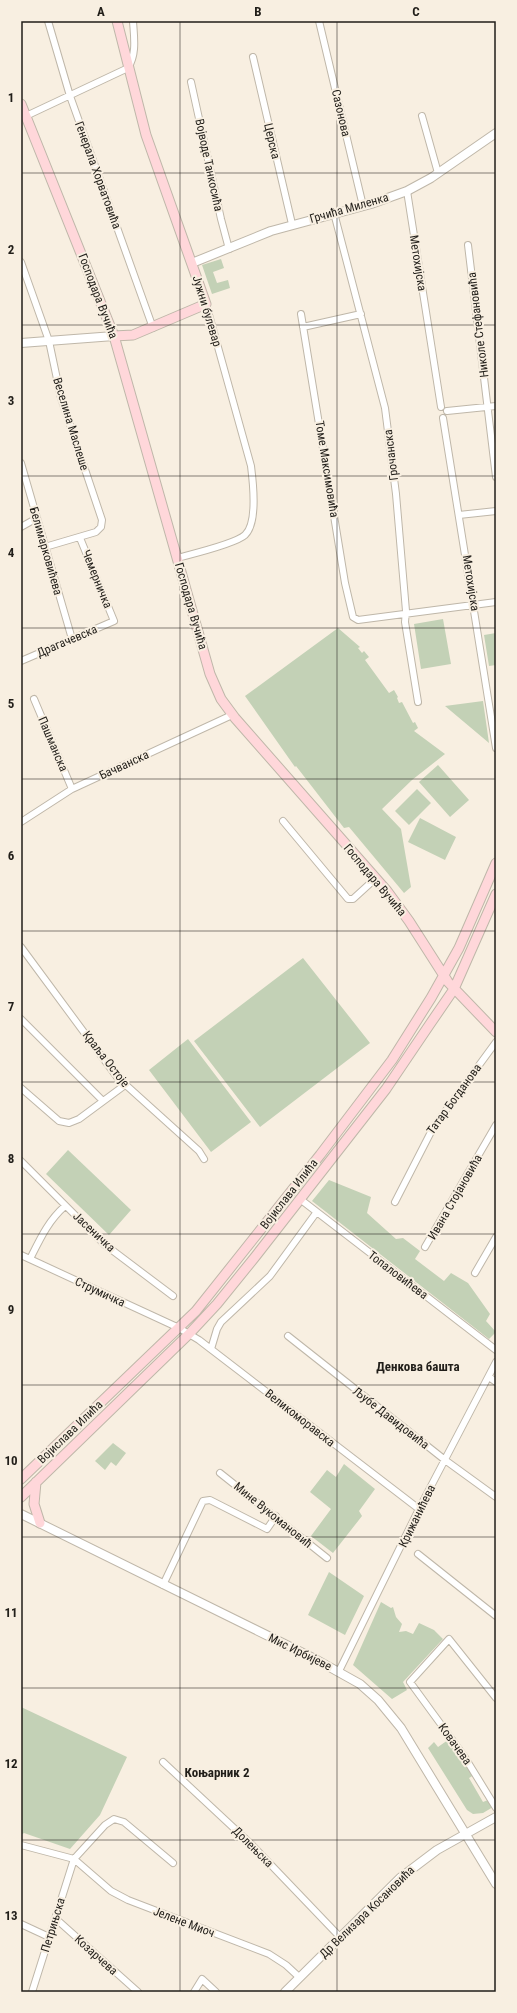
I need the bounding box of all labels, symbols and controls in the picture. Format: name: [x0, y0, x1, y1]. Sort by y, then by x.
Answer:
text: A: [97, 4, 105, 19]
text: B: [254, 4, 262, 19]
text: C: [412, 4, 420, 19]
street label: Сазонова: [329, 88, 353, 138]
text: 1: [8, 90, 14, 105]
street label: Војводе Танкосића: [192, 118, 226, 213]
street label: Генерала Хорватовића: [72, 119, 124, 231]
street label: Церска: [261, 122, 283, 160]
street label: Грчића Миленка: [308, 190, 390, 226]
street label: Метохијска: [407, 234, 429, 292]
text: 2: [8, 242, 15, 257]
street label: Господара Вучића: [75, 252, 121, 341]
street label: Николе Стефановића: [465, 271, 491, 378]
street label: Јужни булевар: [190, 274, 224, 348]
street label: Веселина Маслеше: [50, 376, 92, 472]
text: 3: [8, 393, 14, 408]
street label: Томе Максимовића: [312, 420, 342, 519]
street label: Грочанска: [381, 428, 401, 481]
street label: Белимарковићева: [27, 505, 65, 597]
text: 4: [8, 545, 15, 560]
street label: Чемерничка: [79, 548, 115, 610]
street label: Метохијска: [460, 554, 482, 612]
street label: Господара Вучића: [172, 561, 210, 651]
street label: Драгачевска: [35, 622, 100, 660]
text: 5: [8, 696, 15, 711]
street label: Пашманска: [35, 714, 71, 774]
street label: Бачванска: [97, 747, 151, 783]
street label: Господара Вучића: [341, 841, 409, 919]
text: 6: [8, 848, 15, 863]
text: 7: [8, 999, 15, 1014]
street label: Краља Остоје: [80, 1028, 133, 1090]
street label: Татар Богданова: [424, 1061, 484, 1137]
text: 8: [8, 1151, 14, 1166]
street label: Ивана Стојановића: [425, 1152, 485, 1242]
street label: Војислава Илића: [257, 1156, 321, 1232]
street label: Јасеничка: [70, 1209, 118, 1255]
street label: Топаловићева: [365, 1248, 431, 1302]
street label: Струмичка: [73, 1274, 128, 1310]
text: 9: [8, 1302, 14, 1317]
district label: Денкова башта: [376, 1359, 460, 1374]
street label: Љубе Давидовића: [350, 1384, 432, 1452]
street label: Великоморавска: [262, 1386, 338, 1450]
street label: Војислава Илића: [35, 1397, 106, 1467]
text: 10: [4, 1453, 18, 1468]
street label: Мине Вукомановић: [231, 1479, 315, 1551]
street label: Крижанићева: [396, 1482, 438, 1550]
text: 11: [4, 1605, 18, 1620]
street label: Мис Ирбијеве: [266, 1631, 334, 1673]
street label: Ковачева: [435, 1721, 475, 1768]
text: 12: [4, 1756, 18, 1771]
district label: Коњарник 2: [185, 1765, 250, 1780]
street label: Долењска: [230, 1824, 276, 1870]
street label: Др Велизара Косановића: [317, 1863, 418, 1961]
street label: Петрињска: [38, 1896, 68, 1954]
street label: Јелене Миоч: [151, 1904, 217, 1940]
text: 13: [4, 1908, 18, 1923]
street label: Козарчева: [72, 1932, 120, 1978]

